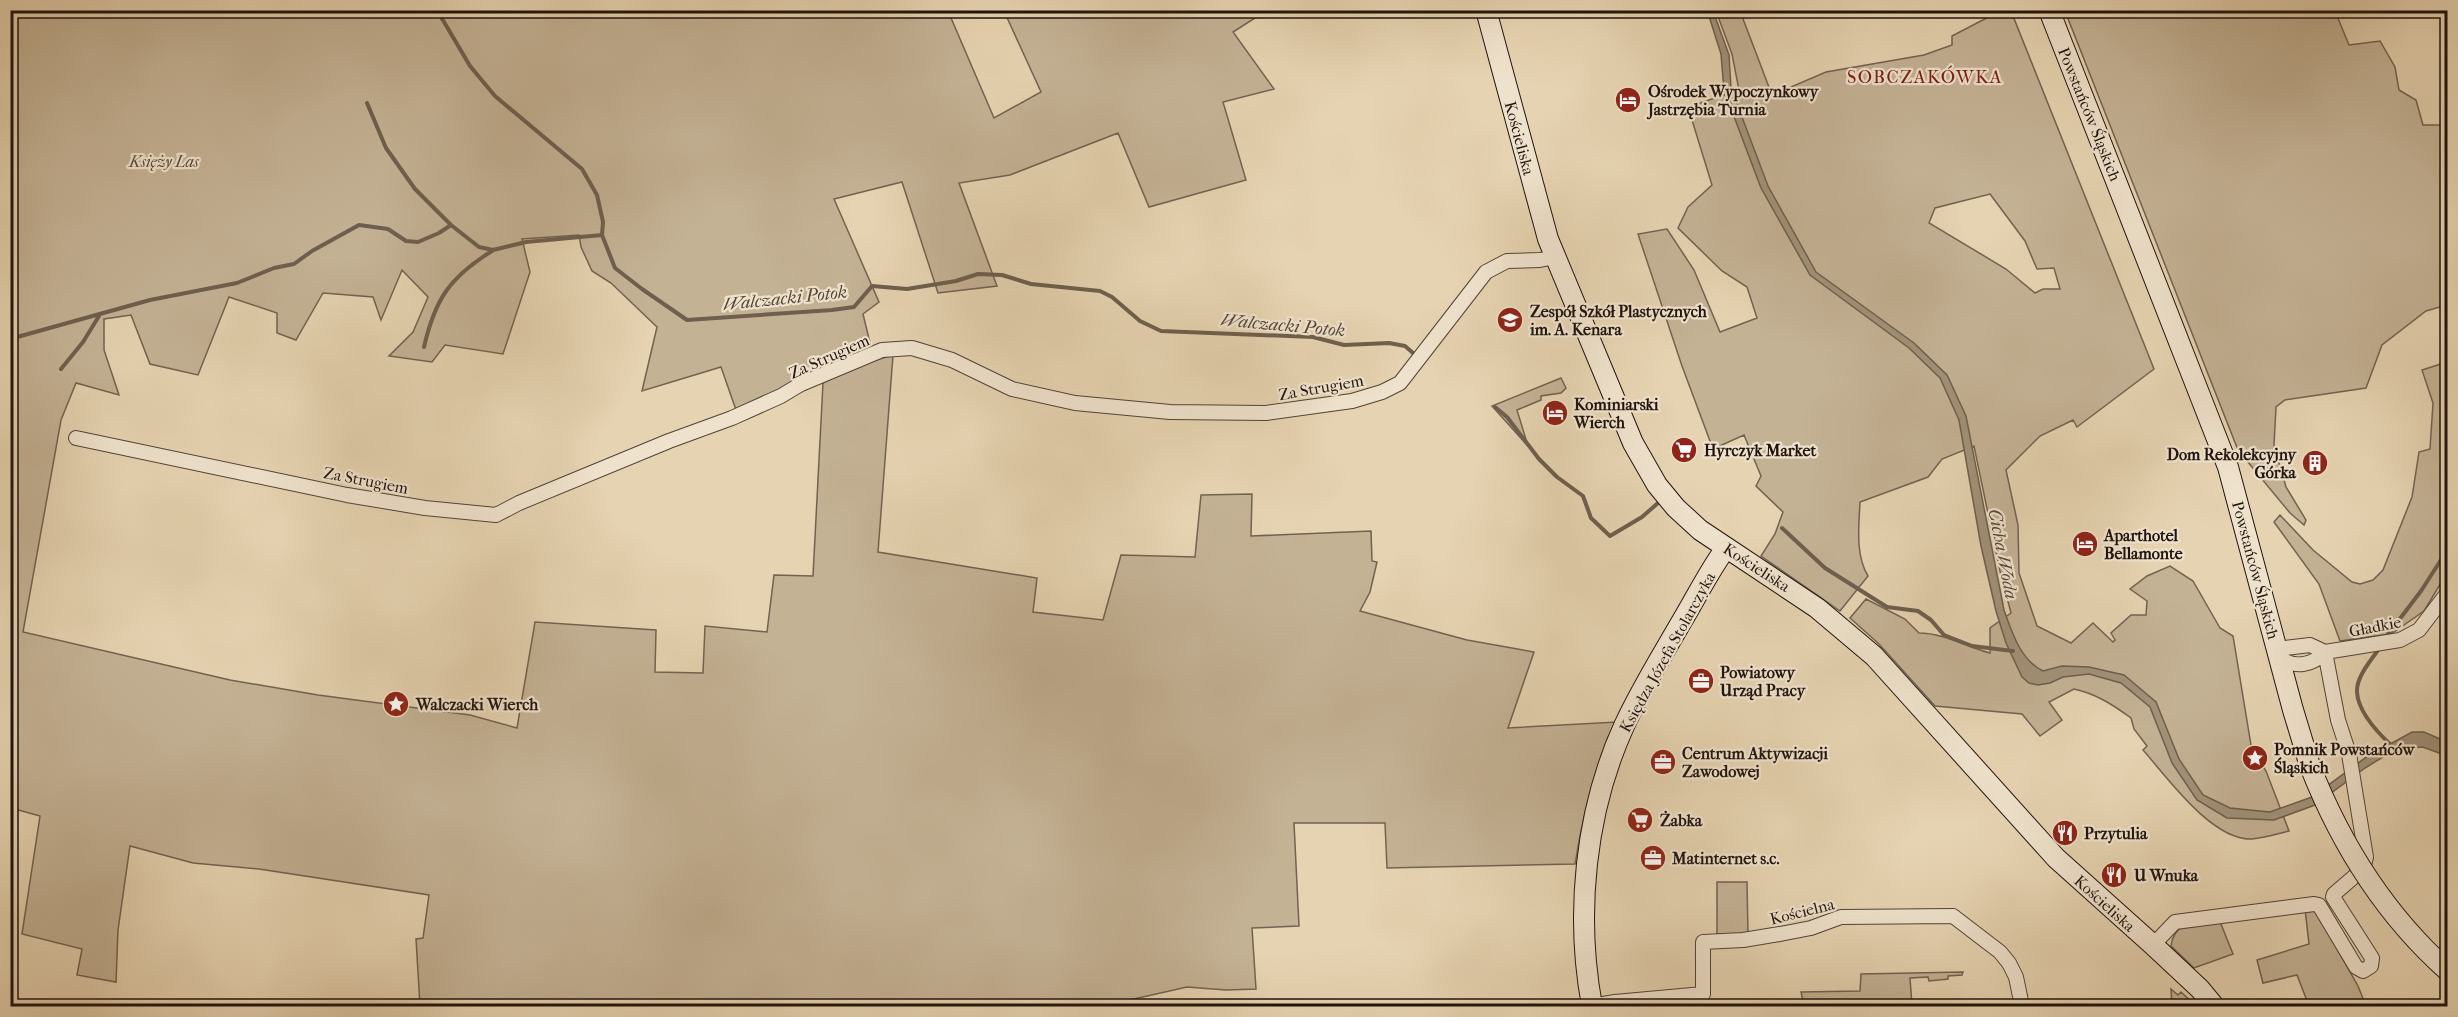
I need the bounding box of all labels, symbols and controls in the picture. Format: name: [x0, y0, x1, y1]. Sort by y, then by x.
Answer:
street label: Powstańców Śląskich: [2054, 44, 2126, 184]
district label: SOBCZAKÓWKA: [1847, 65, 2003, 88]
place label: Ośrodek Wypoczynkowy Jastrzębia Turnia: [1646, 82, 1820, 120]
hotel icon: Ośrodek Wypoczynkowy Jastrzębia Turnia: [1613, 85, 1643, 115]
street label: Kościeliska: [1501, 99, 1539, 178]
park label: Księży Las: [128, 152, 200, 171]
water label: Walczacki Potok: [722, 282, 848, 315]
place label: Zespół Szkół Plastycznych im. A. Kenara: [1529, 302, 1708, 339]
school or university icon: Zespół Szkół Plastycznych im. A. Kenara: [1495, 305, 1525, 335]
water label: Walczacki Potok: [1220, 310, 1346, 341]
street label: Za Strugiem: [786, 330, 873, 383]
street label: Za Strugiem: [1277, 371, 1366, 404]
place label: Kominiarski Wierch: [1573, 395, 1659, 432]
hotel icon: Kominiarski Wierch: [1540, 398, 1570, 428]
supermarket icon: Hyrczyk Market: [1669, 435, 1699, 465]
place label: Hyrczyk Market: [1704, 441, 1816, 461]
place label: Dom Rekolekcyjny Górka: [2167, 445, 2297, 482]
building icon: Dom Rekolekcyjny Górka: [2300, 448, 2330, 478]
street label: Za Strugiem: [322, 463, 411, 498]
street label: Powstańców Śląskich: [2228, 499, 2284, 641]
water label: Cicha Woda: [1983, 507, 2022, 601]
place label: Aparthotel Bellamonte: [2103, 526, 2183, 563]
hotel icon: Aparthotel Bellamonte: [2070, 529, 2100, 559]
street label: Kościeliska: [1720, 539, 1794, 596]
street label: Księdza Józefa Stolarczyka: [1615, 568, 1720, 736]
street label: Gładkie: [2347, 612, 2403, 641]
place label: Powiatowy Urząd Pracy: [1719, 663, 1807, 701]
office icon: Powiatowy Urząd Pracy: [1686, 666, 1716, 696]
place icon: Walczacki Wierch: [381, 689, 411, 719]
place label: Walczacki Wierch: [415, 695, 539, 714]
place label: Pomnik Powstańców Śląskich: [2274, 740, 2415, 778]
place icon: Pomnik Powstańców Śląskich: [2240, 743, 2270, 773]
place label: Centrum Aktywizacji Zawodowej: [1682, 744, 1828, 781]
office icon: Centrum Aktywizacji Zawodowej: [1648, 747, 1678, 777]
supermarket icon: Żabka: [1625, 805, 1655, 835]
place label: Żabka: [1660, 810, 1703, 830]
restaurant icon: Przytulia: [2050, 818, 2080, 848]
place label: Przytulia: [2084, 824, 2148, 844]
office icon: Matinternet s.c.: [1638, 843, 1668, 873]
place label: Matinternet s.c.: [1671, 849, 1779, 868]
restaurant icon: U Wnuka: [2099, 860, 2129, 890]
place label: U Wnuka: [2133, 866, 2199, 885]
street label: Kościeliska: [2070, 871, 2140, 936]
street label: Kościelna: [1768, 894, 1837, 929]

